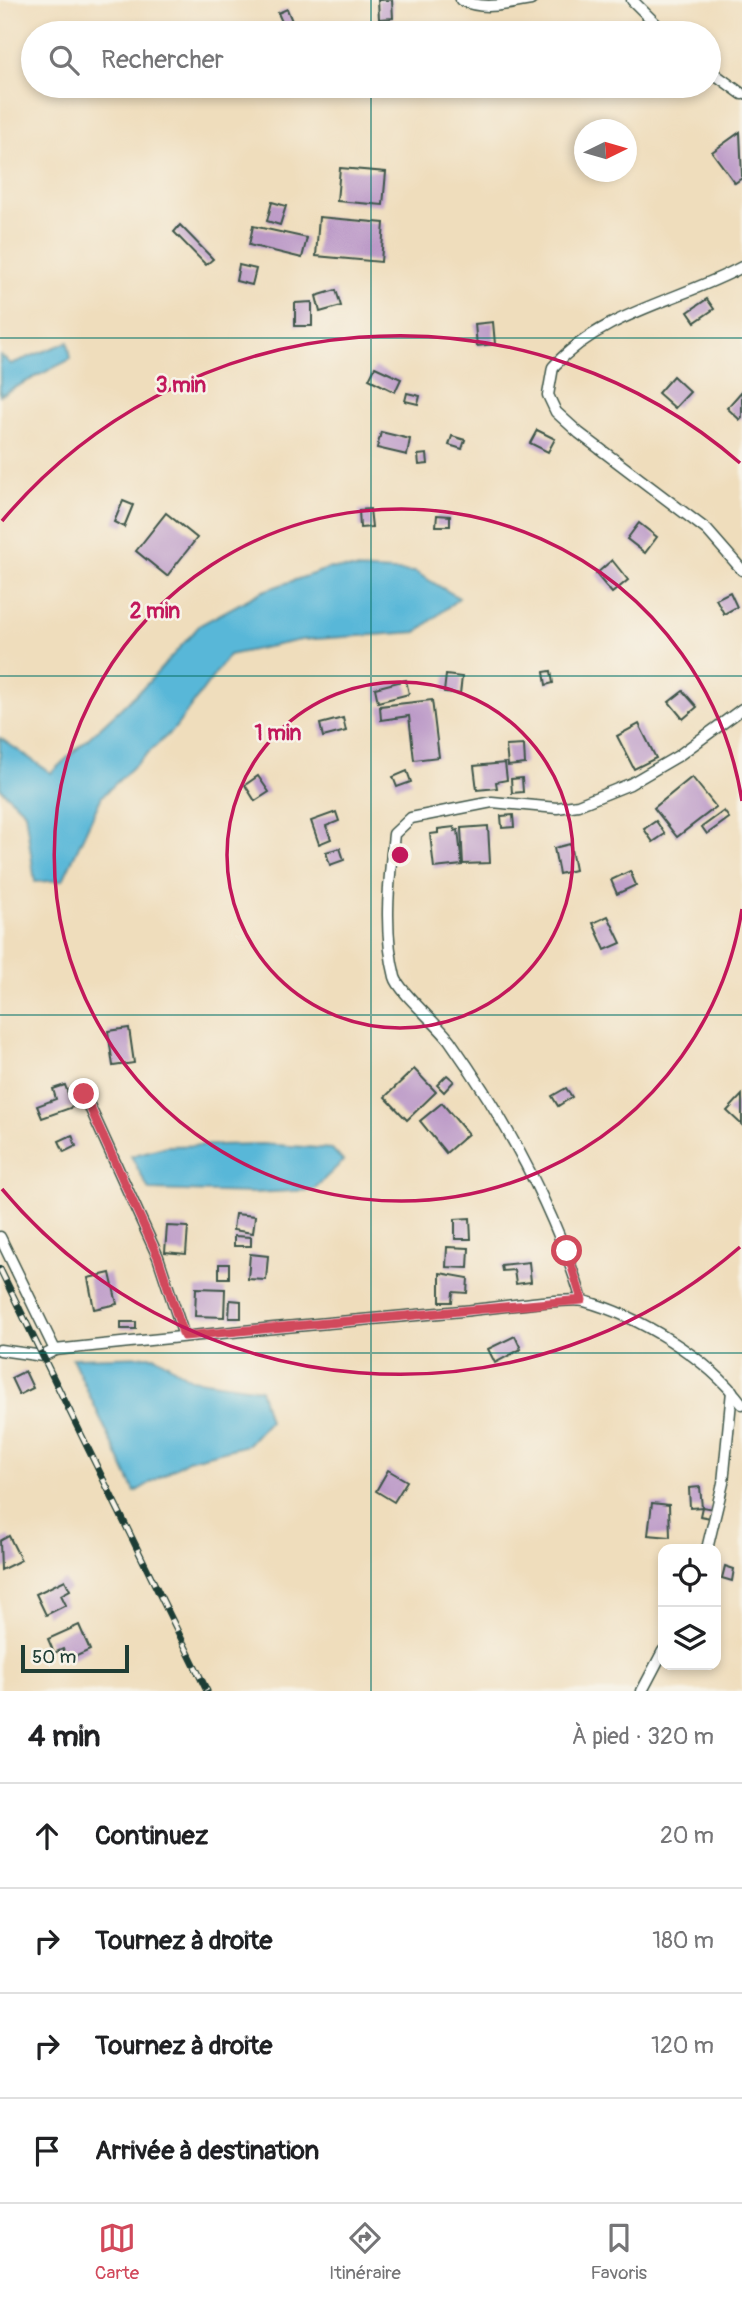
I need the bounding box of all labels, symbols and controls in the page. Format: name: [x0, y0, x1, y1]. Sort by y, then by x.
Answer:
search box: [21, 21, 721, 98]
icon: search: [45, 41, 83, 79]
text: Rechercher: [101, 44, 224, 76]
north arrow: [574, 119, 637, 182]
text: 3 min: [156, 372, 206, 399]
text: 2 min: [130, 598, 180, 625]
text: 1 min: [255, 720, 302, 747]
centre of rings: [388, 843, 412, 867]
route end: [68, 1078, 99, 1109]
route start: [551, 1235, 582, 1266]
map controls: [658, 1544, 721, 1670]
button: locate: [658, 1544, 721, 1607]
button: layers: [658, 1607, 721, 1670]
scale bar: [21, 1642, 130, 1674]
text: 50 m: [32, 1645, 76, 1669]
text: 4 min: [28, 1718, 101, 1755]
text: À pied · 320 m: [572, 1722, 714, 1751]
icon: ahead: [28, 1817, 66, 1855]
text: Continuez: [95, 1820, 208, 1852]
text: 20 m: [660, 1821, 714, 1850]
icon: right: [28, 1922, 66, 1960]
text: Tournez à droite: [95, 1925, 272, 1957]
text: 180 m: [652, 1926, 714, 1955]
icon: right: [28, 2027, 66, 2065]
text: Tournez à droite: [95, 2030, 272, 2062]
text: 120 m: [651, 2031, 714, 2060]
icon: arrive: [28, 2132, 66, 2170]
text: Arrivée à destination: [95, 2135, 319, 2167]
tab: Carte: [95, 2219, 139, 2285]
tab: Itinéraire: [329, 2219, 401, 2285]
tab: Favoris: [591, 2219, 647, 2285]

